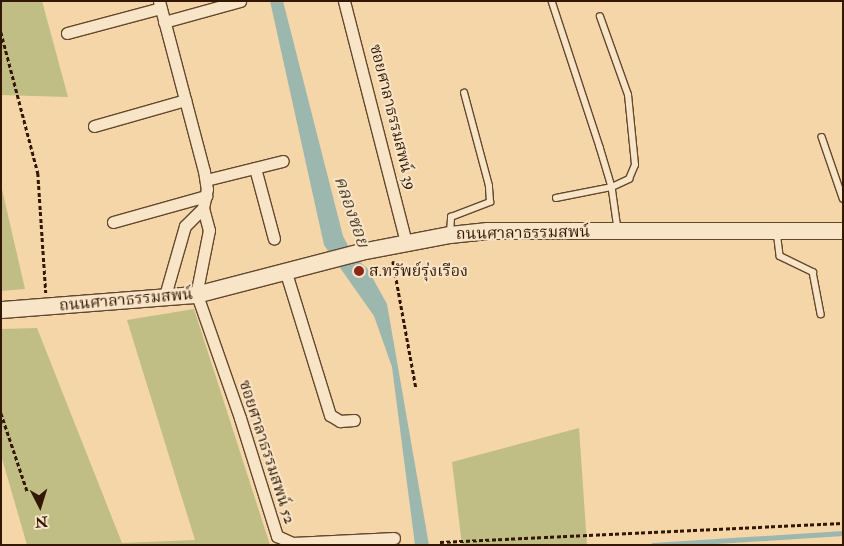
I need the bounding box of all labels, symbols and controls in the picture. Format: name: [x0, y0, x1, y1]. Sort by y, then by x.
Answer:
street label: ซอยศาลาธรรมสพน์ 39: [366, 42, 420, 192]
water label: คลองซอย: [329, 174, 373, 250]
street label: ถนนศาลาธรรมสพน์: [456, 222, 590, 244]
place label: ส.ทรัพย์รุ่งเรือง: [369, 261, 468, 281]
marker: ส.ทรัพย์รุ่งเรือง: [353, 265, 365, 277]
street label: ถนนศาลาธรรมสพน์: [58, 285, 194, 315]
street label: ซอยศาลาธรรมสพน์ 52: [235, 378, 299, 526]
north arrow: [15, 481, 65, 531]
text: N: [34, 512, 48, 530]

